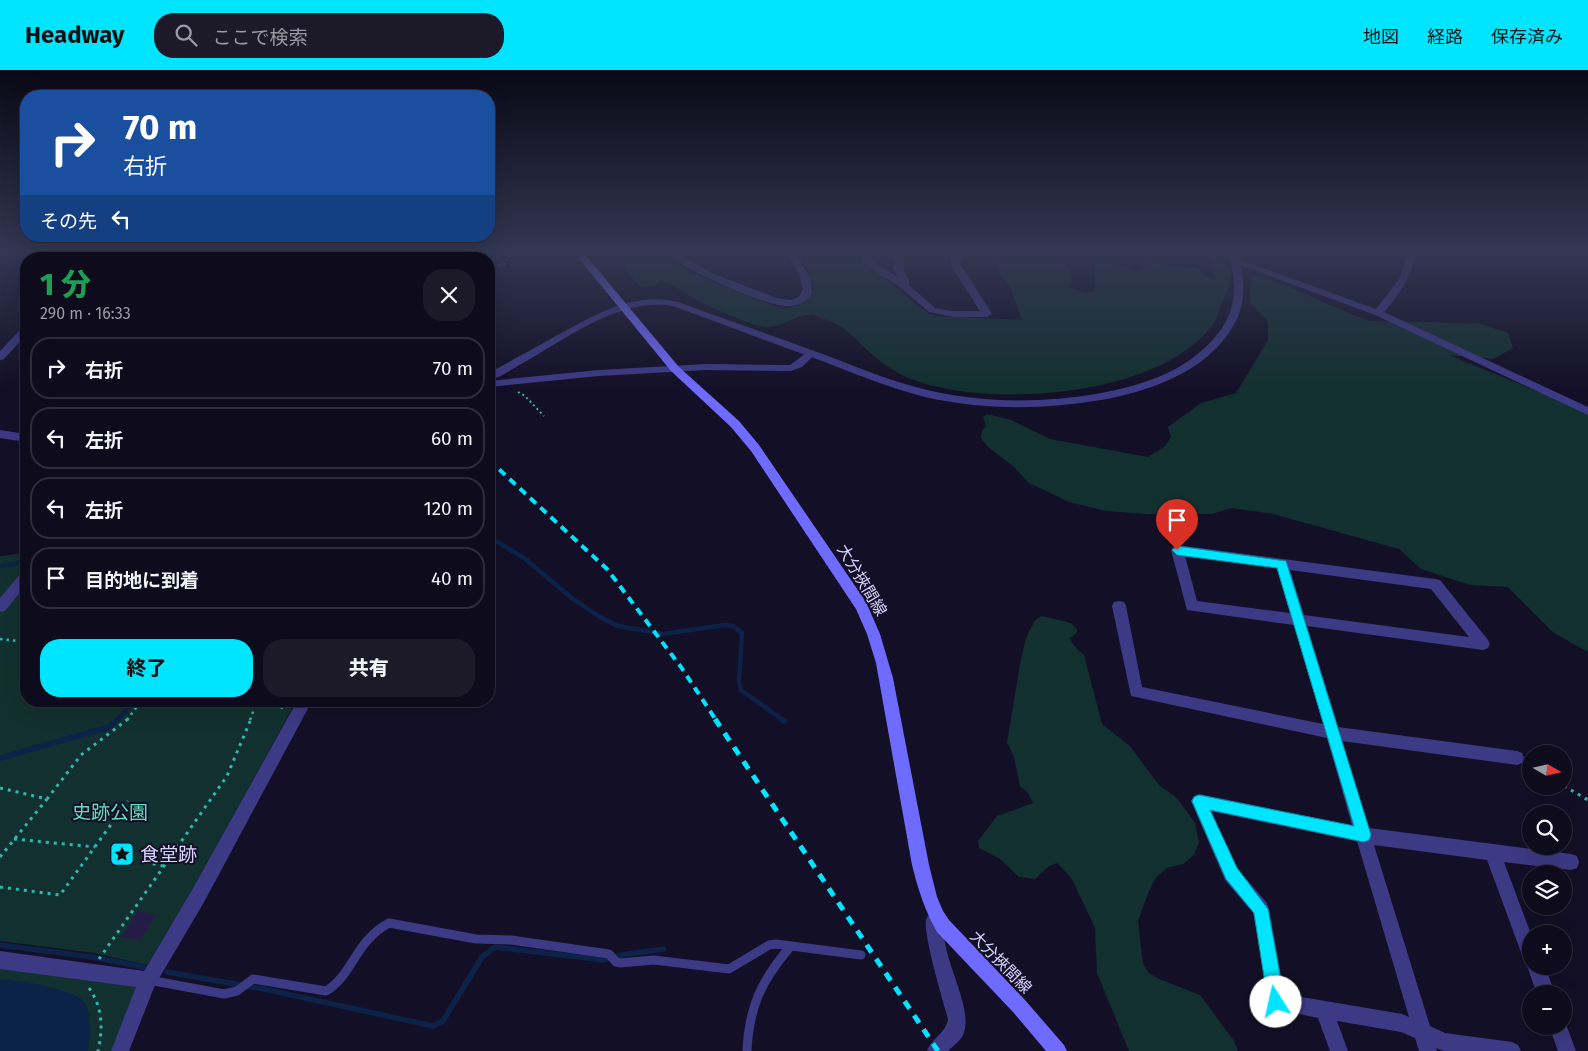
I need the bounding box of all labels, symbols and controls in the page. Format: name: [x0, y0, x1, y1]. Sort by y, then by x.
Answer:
search box: [154, 13, 504, 58]
text: Headway: [25, 21, 124, 49]
icon: search: [172, 21, 200, 49]
text: ここで検索: [212, 26, 307, 49]
text: 地図: [1363, 26, 1399, 48]
text: 経路: [1427, 26, 1463, 48]
text: 保存済み: [1491, 26, 1563, 48]
text: 70 m: [123, 106, 197, 148]
icon: right: [40, 110, 105, 175]
text: 右折: [123, 153, 167, 180]
icon: left: [107, 205, 135, 233]
text: その先: [40, 210, 97, 233]
text: 1 分: [40, 267, 91, 303]
button: close: [423, 269, 475, 321]
text: 290 m · 16:33: [40, 304, 131, 323]
icon: right: [42, 354, 70, 382]
text: 70 m: [433, 357, 473, 380]
text: 右折: [85, 359, 123, 382]
icon: left: [42, 424, 70, 452]
text: 60 m: [431, 427, 473, 450]
text: 左折: [85, 429, 123, 452]
icon: left: [42, 494, 70, 522]
text: 120 m: [423, 497, 473, 520]
text: 左折: [85, 499, 123, 522]
pin: [1156, 499, 1198, 550]
icon: arrive: [1163, 506, 1191, 534]
street label: 大分挾間線: [833, 541, 891, 619]
icon: arrive: [42, 564, 70, 592]
text: 40 m: [431, 567, 473, 590]
text: 目的地に到着: [85, 569, 199, 592]
button: 終了: [40, 639, 253, 697]
button: 共有: [263, 639, 475, 697]
north arrow: [1522, 745, 1572, 795]
map controls: [1522, 745, 1572, 1035]
park label: 史跡公園: [72, 801, 148, 824]
button: search: [1522, 805, 1572, 855]
place icon: 食堂跡: [109, 841, 135, 867]
place label: 食堂跡: [140, 843, 197, 866]
button: layers: [1522, 865, 1572, 915]
button: +: [1522, 925, 1572, 975]
street label: 大分挾間線: [966, 927, 1036, 997]
position arrow: [1249, 975, 1301, 1027]
button: −: [1522, 985, 1572, 1035]

